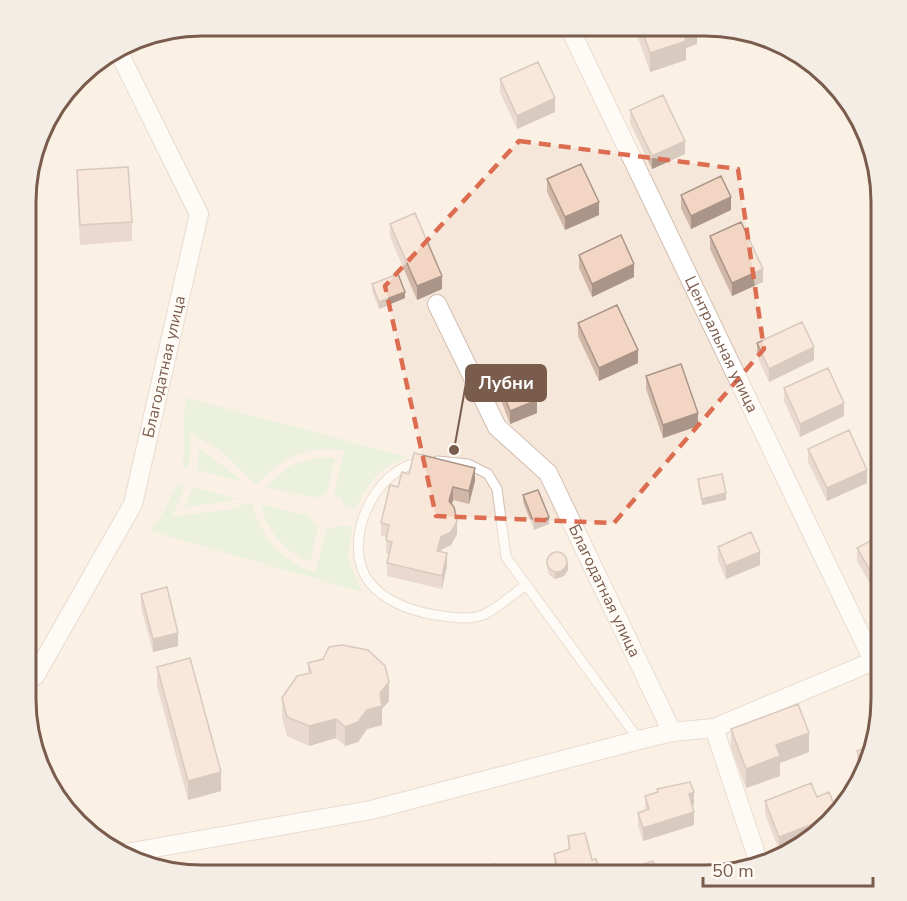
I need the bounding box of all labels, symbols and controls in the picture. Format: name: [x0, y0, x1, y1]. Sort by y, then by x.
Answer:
street label: Центральная улица: [679, 272, 764, 416]
street label: Благодатная улица: [137, 294, 191, 440]
callout: Лубни: [466, 365, 546, 401]
text: Лубни: [478, 371, 534, 395]
street label: Благодатная улица: [563, 521, 646, 661]
scale bar: [703, 850, 872, 888]
text: 50 m: [712, 859, 754, 883]

